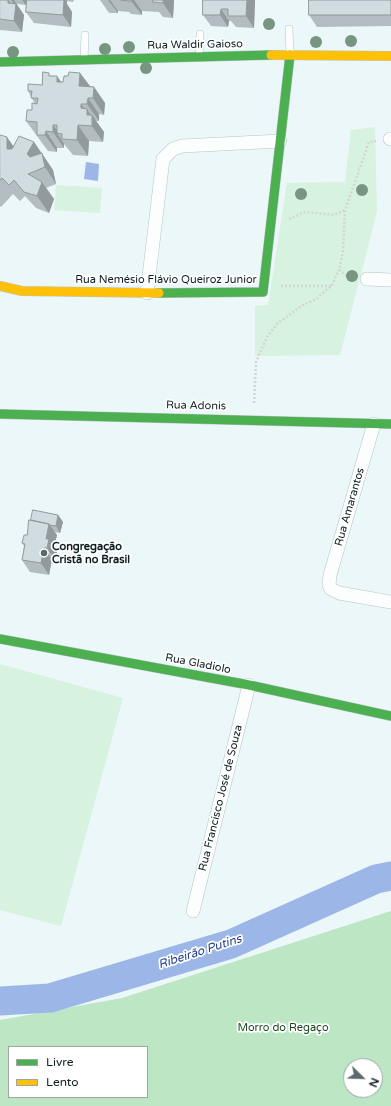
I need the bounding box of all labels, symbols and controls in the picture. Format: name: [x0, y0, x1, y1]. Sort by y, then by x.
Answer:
street label: Rua Waldir Gaioso: [147, 38, 243, 52]
street label: Rua Nemésio Flávio Queiroz Junior: [75, 273, 257, 287]
street label: Rua Adonis: [166, 399, 226, 413]
street label: Rua Amarantos: [332, 466, 368, 548]
place label: Congregação Cristã no Brasil: [52, 540, 130, 566]
marker: Congregação Cristã no Brasil: [39, 548, 49, 558]
street label: Rua Gladiolo: [164, 651, 232, 677]
street label: Rua Francisco José de Souza: [196, 723, 246, 873]
water label: Ribeirão Putins: [157, 932, 243, 972]
park label: Morro do Regaço: [237, 1021, 329, 1035]
legend: [8, 1046, 148, 1098]
text: Livre: [46, 1055, 73, 1069]
north arrow: [343, 1058, 383, 1098]
text: Lento: [46, 1075, 79, 1089]
text: N: [366, 1076, 381, 1089]

